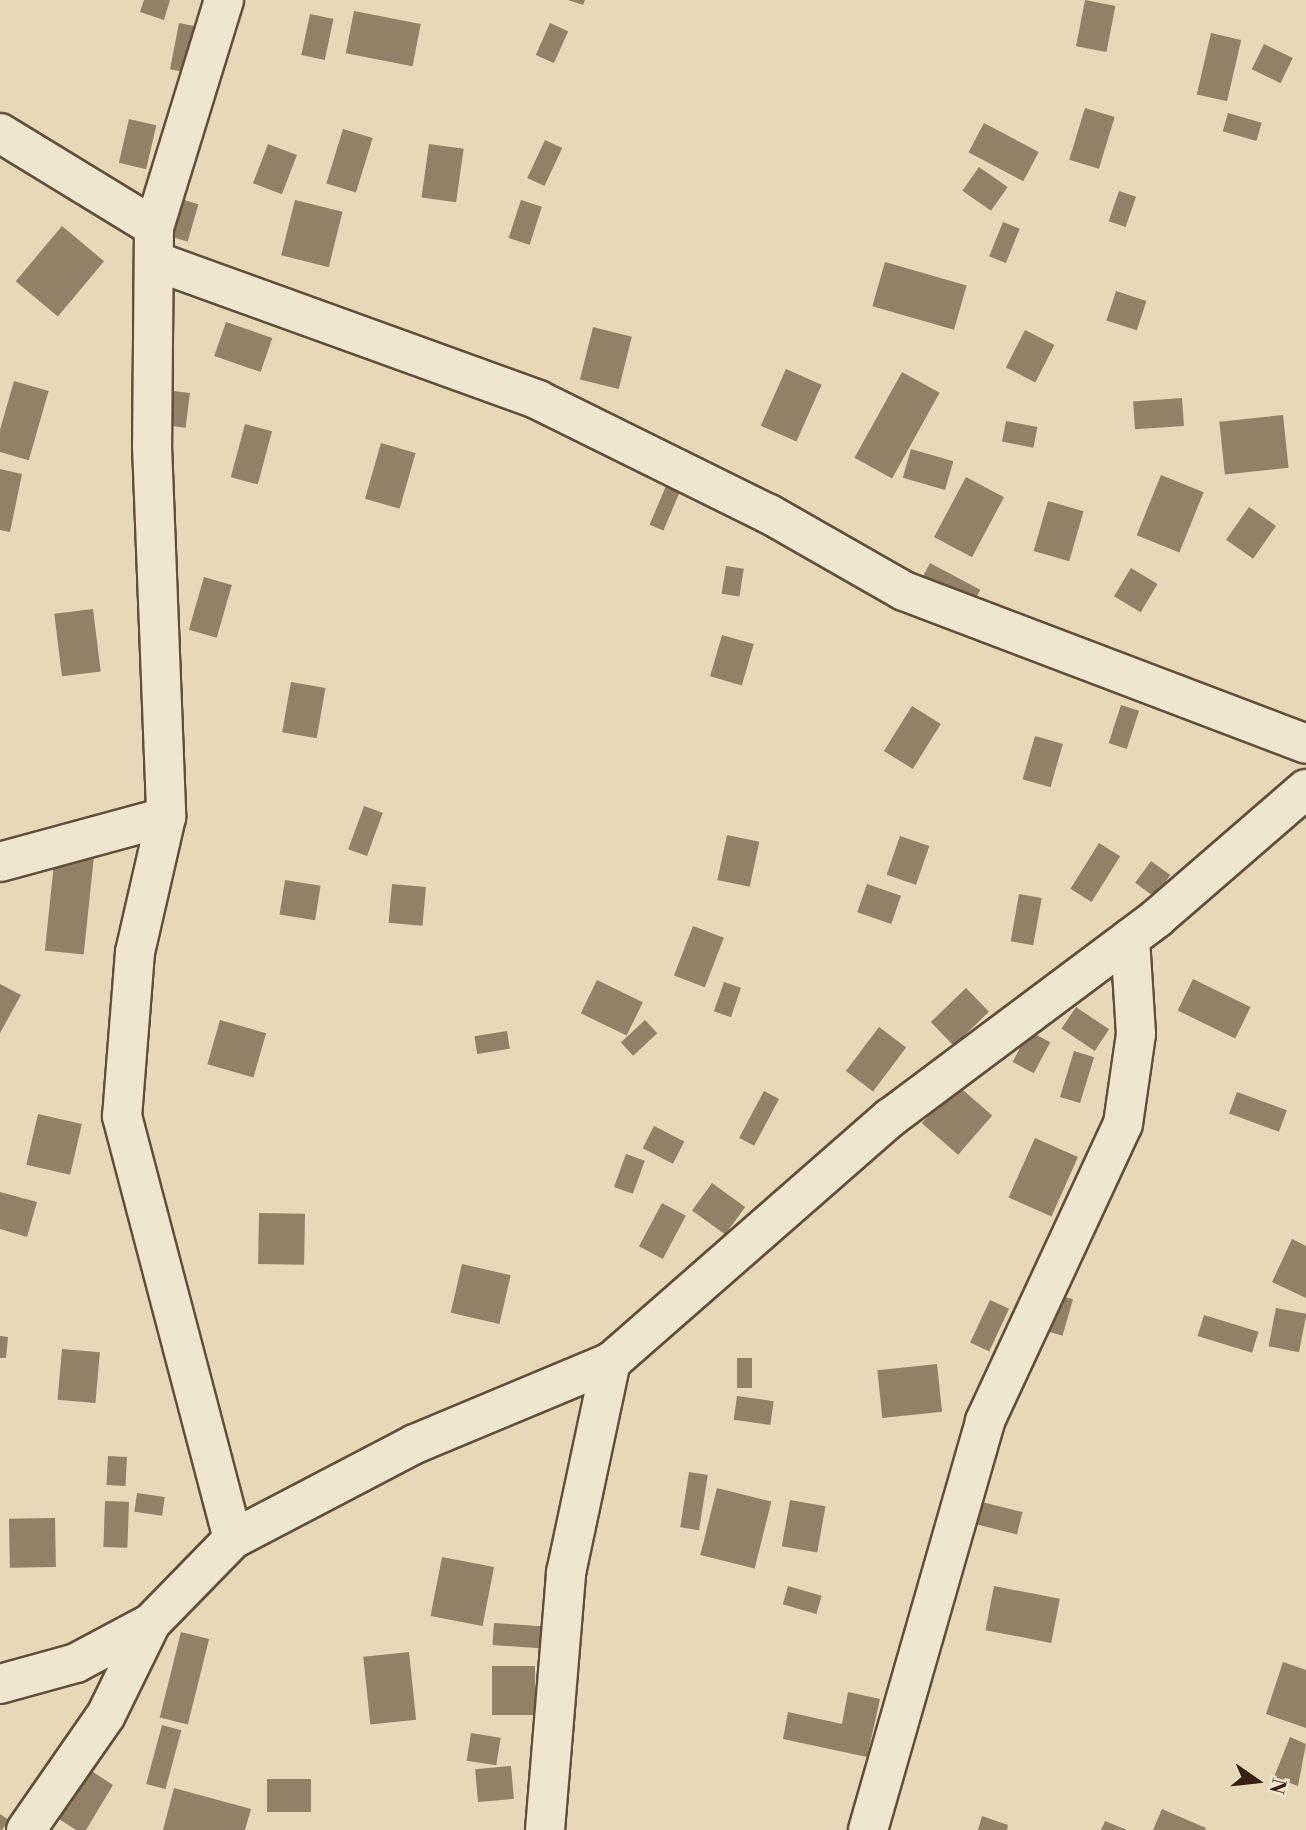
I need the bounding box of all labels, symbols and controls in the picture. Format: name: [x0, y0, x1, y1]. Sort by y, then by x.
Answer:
north arrow: [1222, 1746, 1292, 1816]
text: N: [1264, 1776, 1291, 1796]

